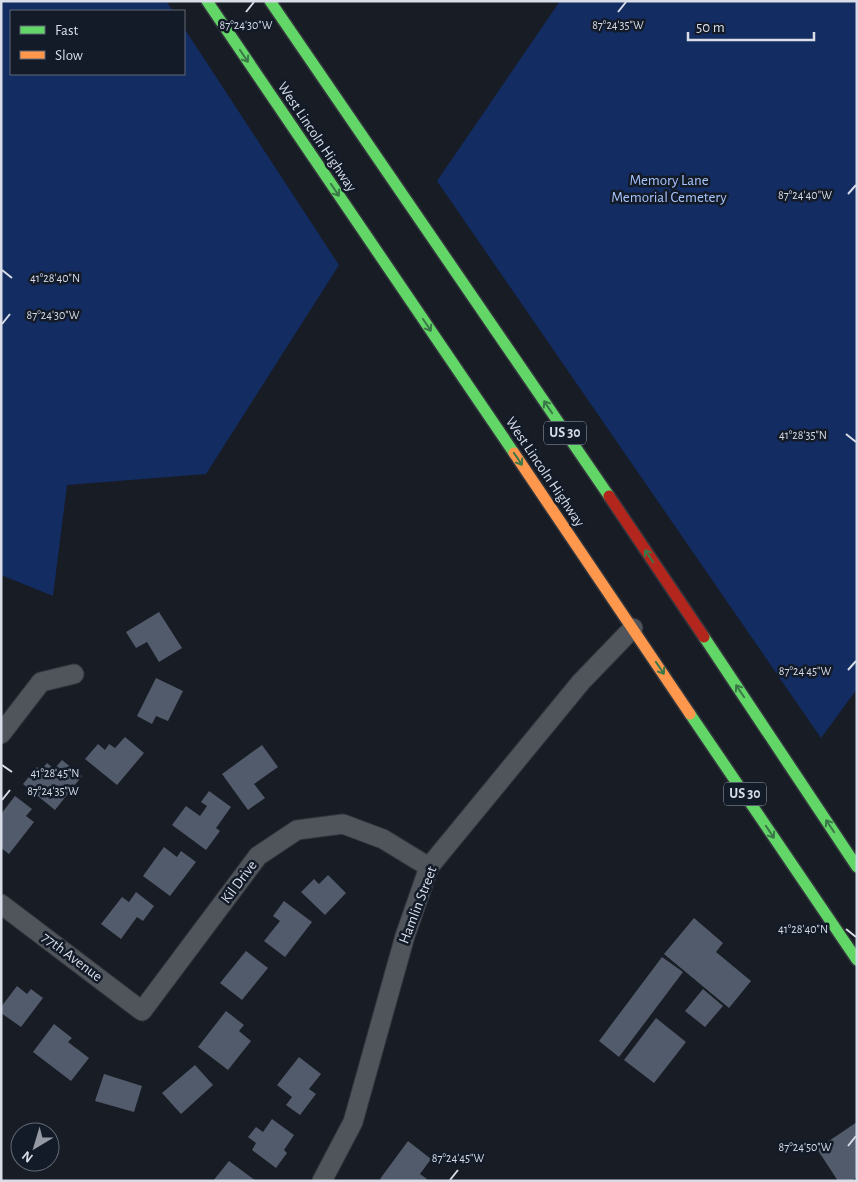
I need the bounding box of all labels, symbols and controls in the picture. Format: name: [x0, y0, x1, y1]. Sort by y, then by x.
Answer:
legend: [10, 10, 185, 75]
scale bar: [688, 10, 814, 42]
text: 87°24'30"W: [220, 19, 273, 31]
text: 87°24'35"W: [592, 19, 644, 31]
text: 50 m: [696, 20, 725, 35]
text: Fast: [55, 23, 79, 38]
text: Slow: [55, 48, 83, 63]
one-way arrow: [239, 49, 249, 63]
street label: West Lincoln Highway: [275, 79, 360, 195]
park label: Memory Lane Memorial Cemetery: [611, 173, 727, 205]
one-way arrow: [330, 183, 340, 197]
text: 87°24'40"W: [778, 189, 832, 201]
text: 41°28'40"N: [30, 272, 80, 284]
text: 87°24'30"W: [27, 309, 80, 321]
one-way arrow: [422, 318, 432, 332]
one-way arrow: [543, 400, 553, 414]
street label: West Lincoln Highway: [503, 414, 588, 530]
road number: US 30: [544, 422, 586, 444]
text: 41°28'35"N: [779, 429, 827, 441]
one-way arrow: [513, 452, 523, 466]
one-way arrow: [644, 549, 654, 563]
one-way arrow: [655, 661, 665, 675]
text: 87°24'45"W: [779, 665, 832, 677]
one-way arrow: [735, 684, 745, 698]
text: 41°28'45"N: [31, 767, 79, 779]
road number: US 30: [724, 782, 766, 806]
text: 87°24'35"W: [27, 785, 79, 797]
one-way arrow: [825, 819, 835, 833]
one-way arrow: [765, 825, 776, 839]
street label: Kil Drive: [218, 858, 260, 906]
street label: Hamlin Street: [396, 864, 440, 946]
text: 41°28'40"N: [778, 923, 828, 935]
street label: 77th Avenue: [39, 930, 105, 984]
north arrow: [10, 1122, 60, 1172]
text: 87°24'50"W: [778, 1141, 832, 1153]
text: N: [19, 1148, 36, 1165]
text: 87°24'45"W: [432, 1152, 485, 1164]

